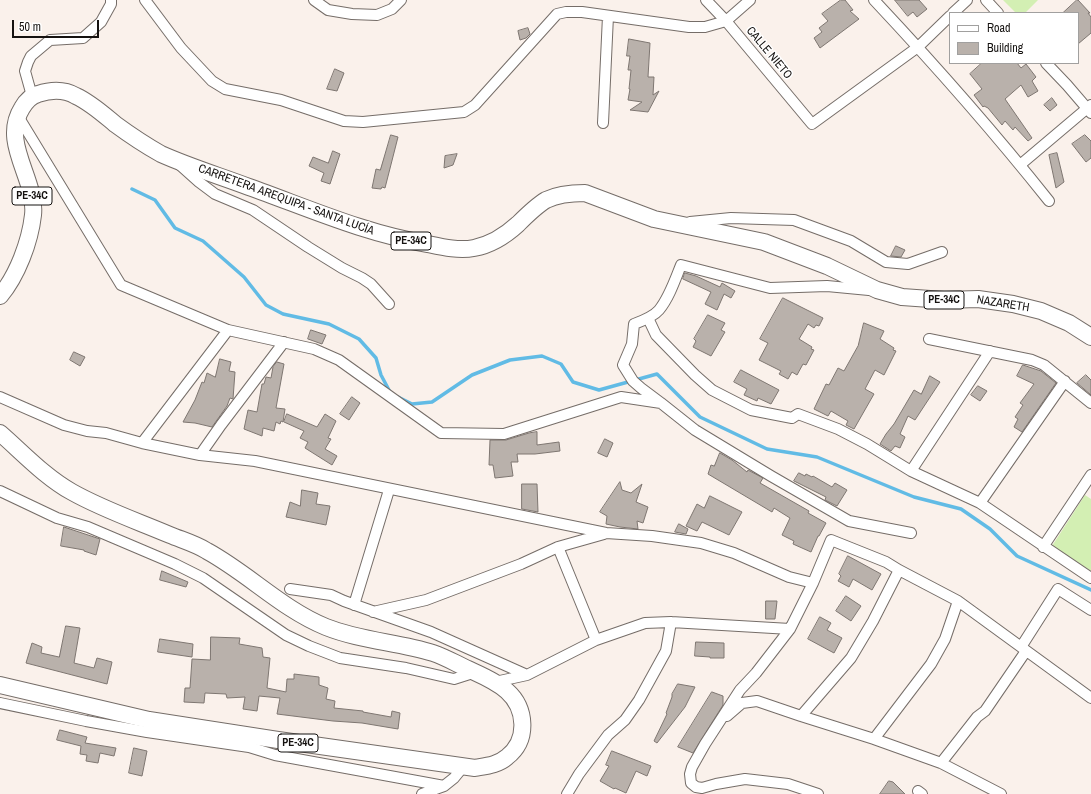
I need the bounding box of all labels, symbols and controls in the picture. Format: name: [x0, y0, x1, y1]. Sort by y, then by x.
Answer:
scale bar: [14, 12, 101, 38]
legend: [949, 12, 1079, 64]
text: 50 m: [19, 19, 41, 35]
text: Road: [987, 20, 1011, 36]
street label: CALLE NIETO: [743, 24, 795, 82]
text: Building: [987, 40, 1023, 56]
street label: CARRETERA AREQUIPA - SANTA LUCÍA: [196, 161, 376, 239]
road number: PE-34C: [12, 187, 52, 205]
road number: PE-34C: [391, 232, 431, 250]
road number: PE-34C: [924, 291, 964, 309]
street label: NAZARETH: [976, 293, 1030, 315]
road number: PE-34C: [278, 734, 318, 752]

